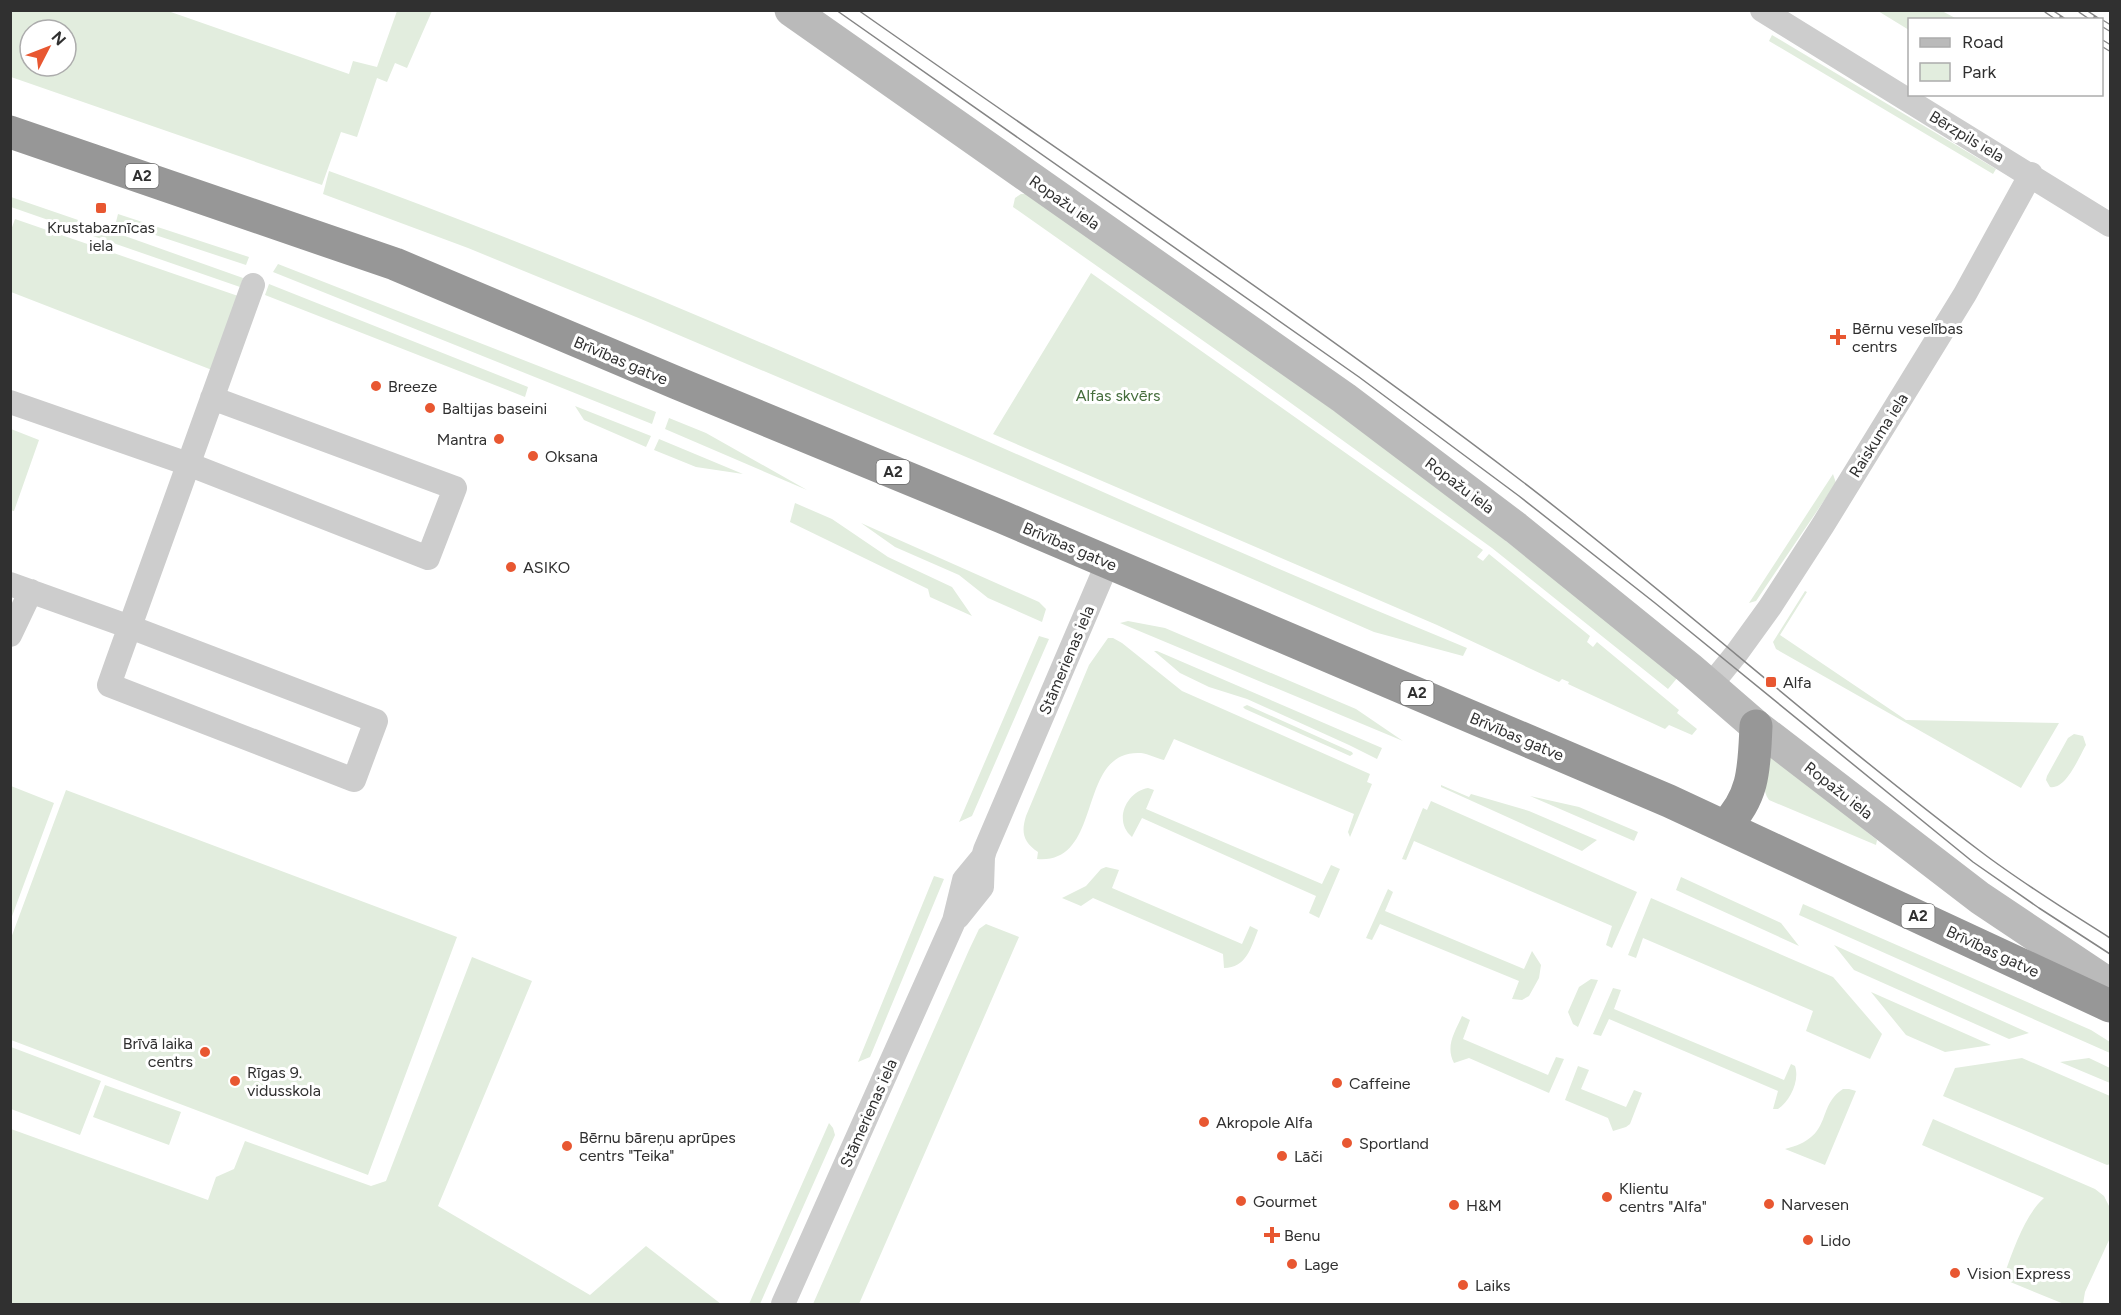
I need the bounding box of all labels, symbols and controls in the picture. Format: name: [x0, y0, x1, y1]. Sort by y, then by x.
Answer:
north arrow: [18, 18, 78, 78]
legend: [1908, 18, 2103, 96]
text: N: [48, 27, 70, 49]
text: Road: [1962, 31, 2003, 53]
text: Park: [1962, 61, 1997, 83]
street label: Bērzpils iela: [1926, 107, 2008, 166]
road number: A2: [126, 164, 158, 188]
street label: Ropažu iela: [1026, 171, 1104, 234]
marker: Krustabaznīcas iela: [94, 201, 108, 215]
place label: Krustabaznīcas iela: [47, 218, 155, 255]
place label: Bērnu veselības centrs: [1852, 319, 1963, 356]
marker: Bērnu veselības centrs: [1829, 328, 1847, 346]
street label: Brīvības gatve: [571, 332, 671, 389]
place label: Breeze: [388, 377, 438, 396]
marker: Breeze: [369, 379, 383, 393]
park label: Alfas skvērs: [1076, 386, 1160, 405]
street label: Raiskuma iela: [1845, 390, 1912, 481]
place label: Baltijas baseini: [442, 399, 547, 418]
marker: Baltijas baseini: [423, 401, 437, 415]
place label: Mantra: [437, 430, 487, 449]
marker: Mantra: [492, 432, 506, 446]
place label: Oksana: [545, 447, 598, 466]
marker: Oksana: [526, 449, 540, 463]
street label: Ropažu iela: [1421, 453, 1498, 518]
road number: A2: [876, 460, 910, 484]
street label: Brīvības gatve: [1020, 518, 1120, 575]
place label: ASIKO: [523, 558, 570, 577]
marker: ASIKO: [504, 560, 518, 574]
street label: Stāmerienas iela: [1035, 603, 1098, 718]
place label: Alfa: [1783, 673, 1811, 692]
marker: Alfa: [1764, 675, 1778, 689]
road number: A2: [1400, 681, 1434, 705]
street label: Brīvības gatve: [1467, 708, 1567, 765]
street label: Ropažu iela: [1801, 758, 1877, 823]
road number: A2: [1902, 904, 1934, 928]
street label: Brīvības gatve: [1943, 922, 2043, 981]
place label: Brīvā laika centrs: [123, 1034, 193, 1071]
marker: Brīvā laika centrs: [198, 1045, 212, 1059]
street label: Stāmerienas iela: [836, 1056, 901, 1170]
place label: Rīgas 9. vidusskola: [247, 1063, 321, 1100]
marker: Rīgas 9. vidusskola: [228, 1074, 242, 1088]
place label: Caffeine: [1349, 1074, 1411, 1093]
marker: Caffeine: [1330, 1076, 1344, 1090]
place label: Akropole Alfa: [1216, 1113, 1313, 1132]
marker: Akropole Alfa: [1197, 1115, 1211, 1129]
place label: Bērnu bāreņu aprūpes centrs "Teika": [579, 1128, 736, 1165]
place label: Sportland: [1359, 1134, 1429, 1153]
marker: Sportland: [1340, 1136, 1354, 1150]
marker: Bērnu bāreņu aprūpes centrs "Teika": [560, 1139, 574, 1153]
place label: Lāči: [1294, 1147, 1323, 1166]
marker: Lāči: [1275, 1149, 1289, 1163]
place label: Klientu centrs "Alfa": [1619, 1179, 1707, 1216]
marker: Klientu centrs "Alfa": [1600, 1190, 1614, 1204]
place label: Gourmet: [1253, 1192, 1317, 1211]
marker: Gourmet: [1234, 1194, 1248, 1208]
place label: Narvesen: [1781, 1195, 1849, 1214]
place label: H&M: [1466, 1196, 1502, 1215]
marker: Narvesen: [1762, 1197, 1776, 1211]
marker: H&M: [1447, 1198, 1461, 1212]
place label: Benu: [1284, 1226, 1320, 1245]
marker: Benu: [1265, 1228, 1279, 1242]
place label: Lido: [1820, 1231, 1851, 1250]
marker: Lido: [1801, 1233, 1815, 1247]
place label: Lage: [1304, 1255, 1339, 1274]
marker: Lage: [1285, 1257, 1299, 1271]
place label: Vision Express: [1967, 1264, 2071, 1283]
marker: Vision Express: [1948, 1266, 1962, 1280]
place label: Laiks: [1475, 1276, 1510, 1295]
marker: Laiks: [1456, 1278, 1470, 1292]

